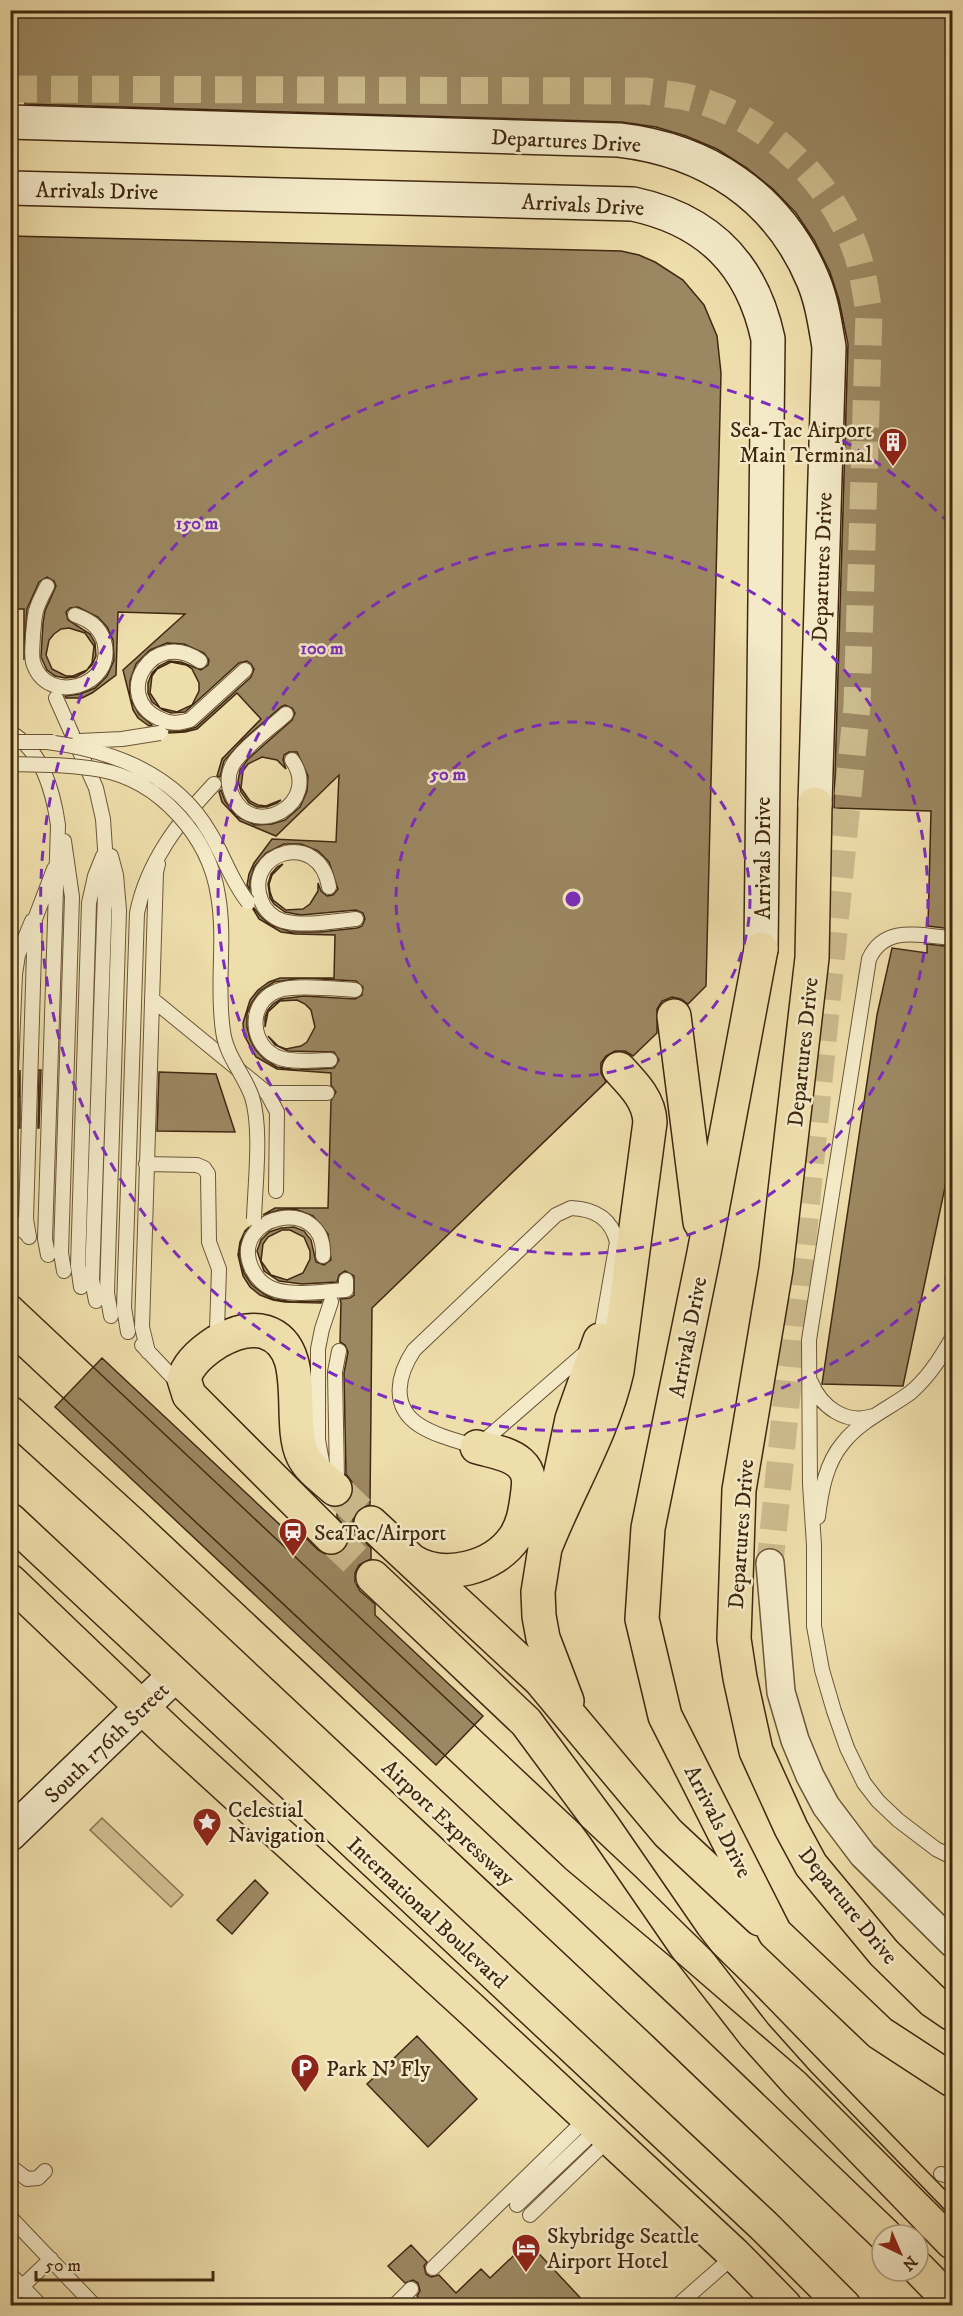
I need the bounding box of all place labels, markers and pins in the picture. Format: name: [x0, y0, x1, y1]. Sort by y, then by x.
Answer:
place label: Sea-Tac Airport Main Terminal: [730, 417, 872, 469]
building icon: Sea-Tac Airport Main Terminal: [877, 426, 909, 468]
centre of rings: [563, 889, 583, 909]
station icon: SeaTac/Airport: [277, 1516, 309, 1558]
place label: SeaTac/Airport: [314, 1520, 446, 1547]
place label: Celestial Navigation: [228, 1797, 326, 1849]
place icon: Celestial Navigation: [191, 1806, 223, 1848]
parking icon: Park N' Fly: [289, 2052, 321, 2094]
place label: Park N' Fly: [326, 2056, 431, 2083]
place label: Skybridge Seattle Airport Hotel: [547, 2223, 699, 2275]
hotel icon: Skybridge Seattle Airport Hotel: [510, 2232, 542, 2274]

